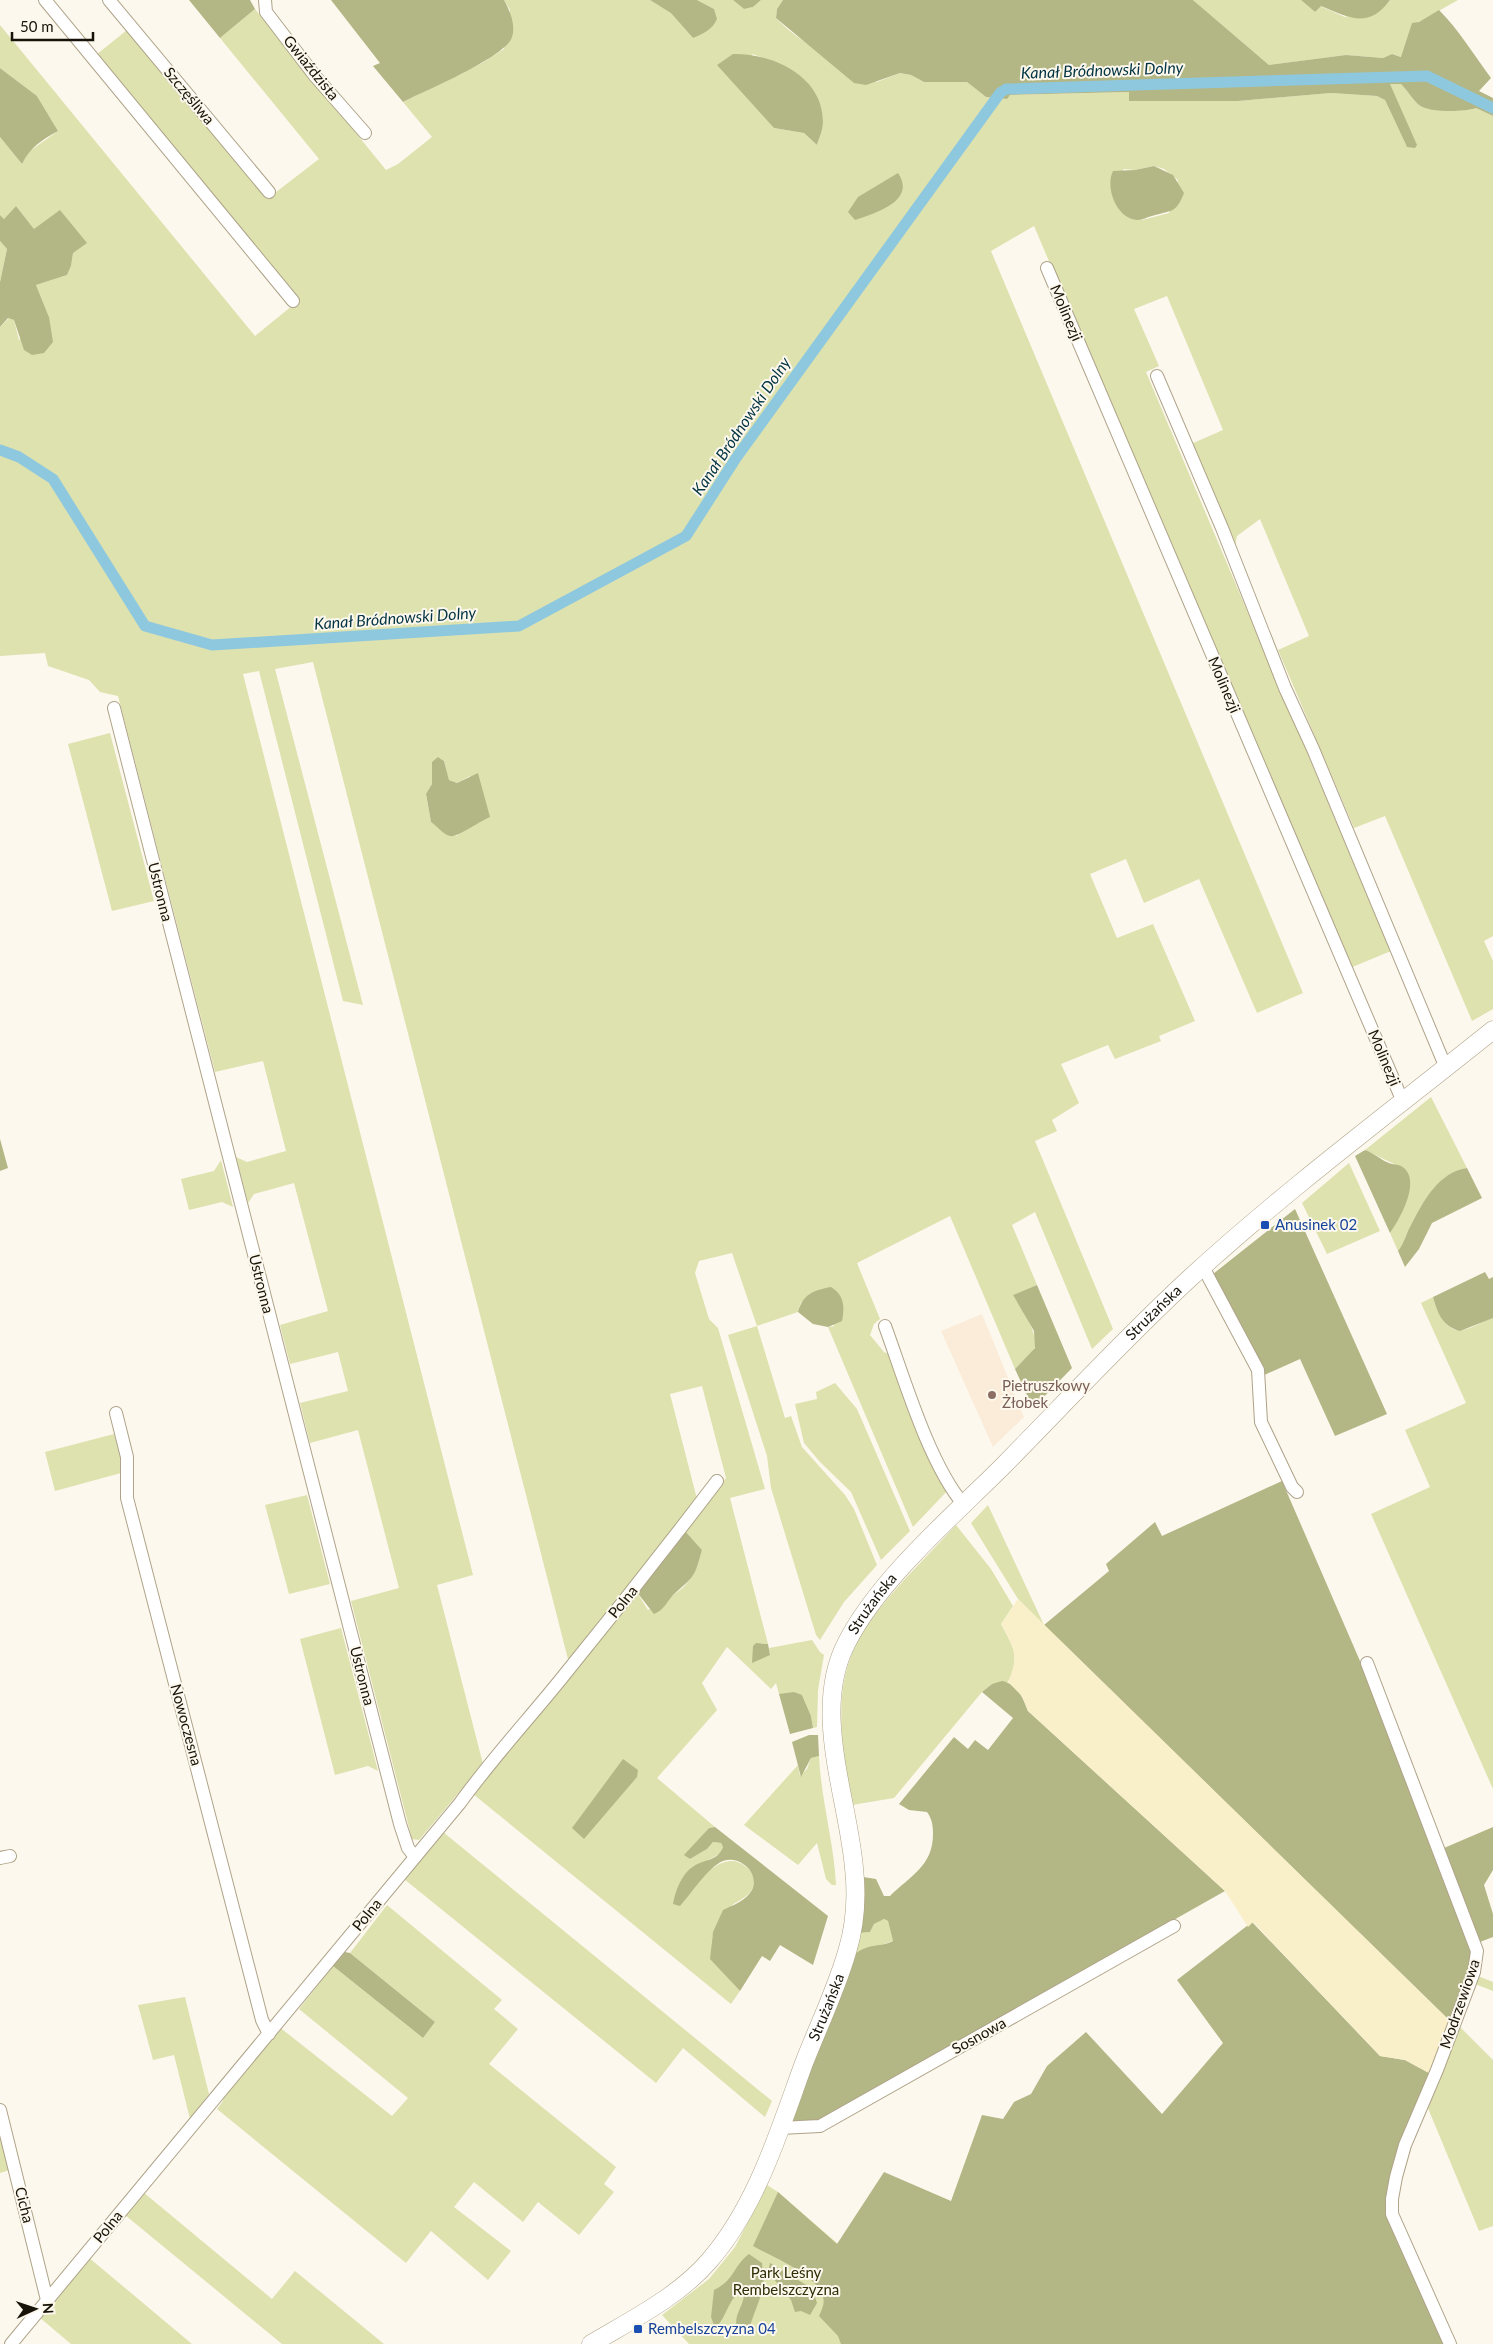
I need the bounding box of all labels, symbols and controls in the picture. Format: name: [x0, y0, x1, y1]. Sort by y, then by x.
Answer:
scale bar: [12, 10, 94, 42]
text: 50 m: [20, 17, 54, 35]
street label: Gwiaździsta: [280, 31, 343, 104]
water label: Kanał Bródnowski Dolny: [1021, 57, 1184, 82]
street label: Szczęśliwa: [161, 63, 219, 128]
street label: Molinezji: [1047, 282, 1087, 344]
water label: Kanał Bródnowski Dolny: [687, 353, 794, 498]
water label: Kanał Bródnowski Dolny: [313, 602, 477, 633]
street label: Molinezji: [1205, 654, 1245, 716]
street label: Ustronna: [145, 860, 177, 923]
street label: Molinezji: [1365, 1027, 1405, 1089]
place label: Anusinek 02: [1275, 1215, 1357, 1233]
marker: Anusinek 02: [1259, 1219, 1271, 1231]
street label: Ustronna: [246, 1252, 278, 1315]
street label: Strużańska: [1121, 1281, 1185, 1343]
place label: Pietruszkowy Żłobek: [1002, 1376, 1090, 1411]
marker: Pietruszkowy Żłobek: [986, 1389, 998, 1401]
street label: Strużańska: [843, 1569, 900, 1637]
street label: Polna: [604, 1582, 641, 1621]
street label: Ustronna: [347, 1644, 379, 1707]
street label: Nowoczesna: [167, 1682, 207, 1768]
street label: Polna: [348, 1895, 385, 1934]
street label: Modrzewiowa: [1435, 1957, 1483, 2051]
street label: Strużańska: [804, 1971, 847, 2043]
street label: Sosnowa: [948, 2013, 1009, 2057]
street label: Cicha: [12, 2185, 38, 2225]
street label: Polna: [89, 2207, 126, 2246]
park label: Park Leśny Rembelszczyzna: [733, 2263, 839, 2298]
north arrow: [10, 2284, 60, 2334]
text: N: [40, 2302, 57, 2314]
place label: Rembelszczyzna 04: [648, 2319, 776, 2337]
marker: Rembelszczyzna 04: [632, 2323, 644, 2335]

